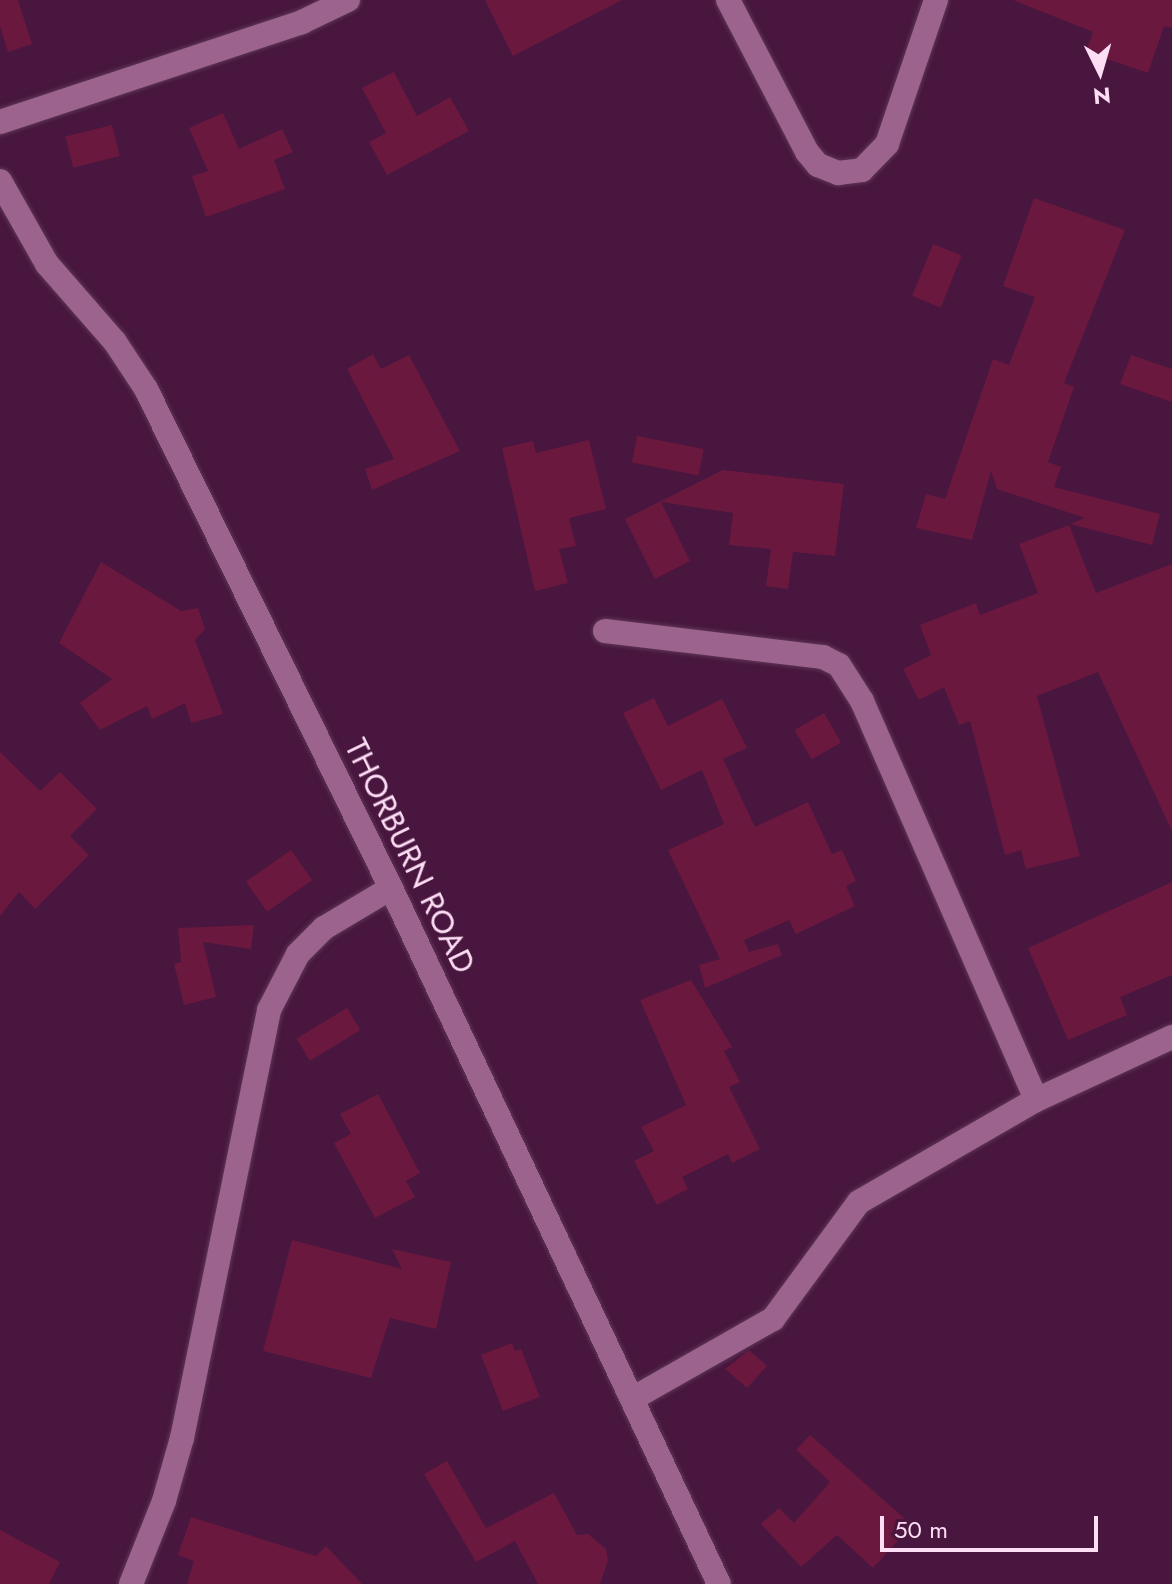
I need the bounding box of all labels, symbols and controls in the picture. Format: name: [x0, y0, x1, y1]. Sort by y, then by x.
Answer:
north arrow: [1060, 32, 1140, 112]
text: N: [1092, 79, 1112, 113]
street label: THORBURN ROAD: [337, 732, 483, 980]
scale bar: [884, 1500, 1102, 1550]
text: 50 m: [894, 1512, 948, 1547]

